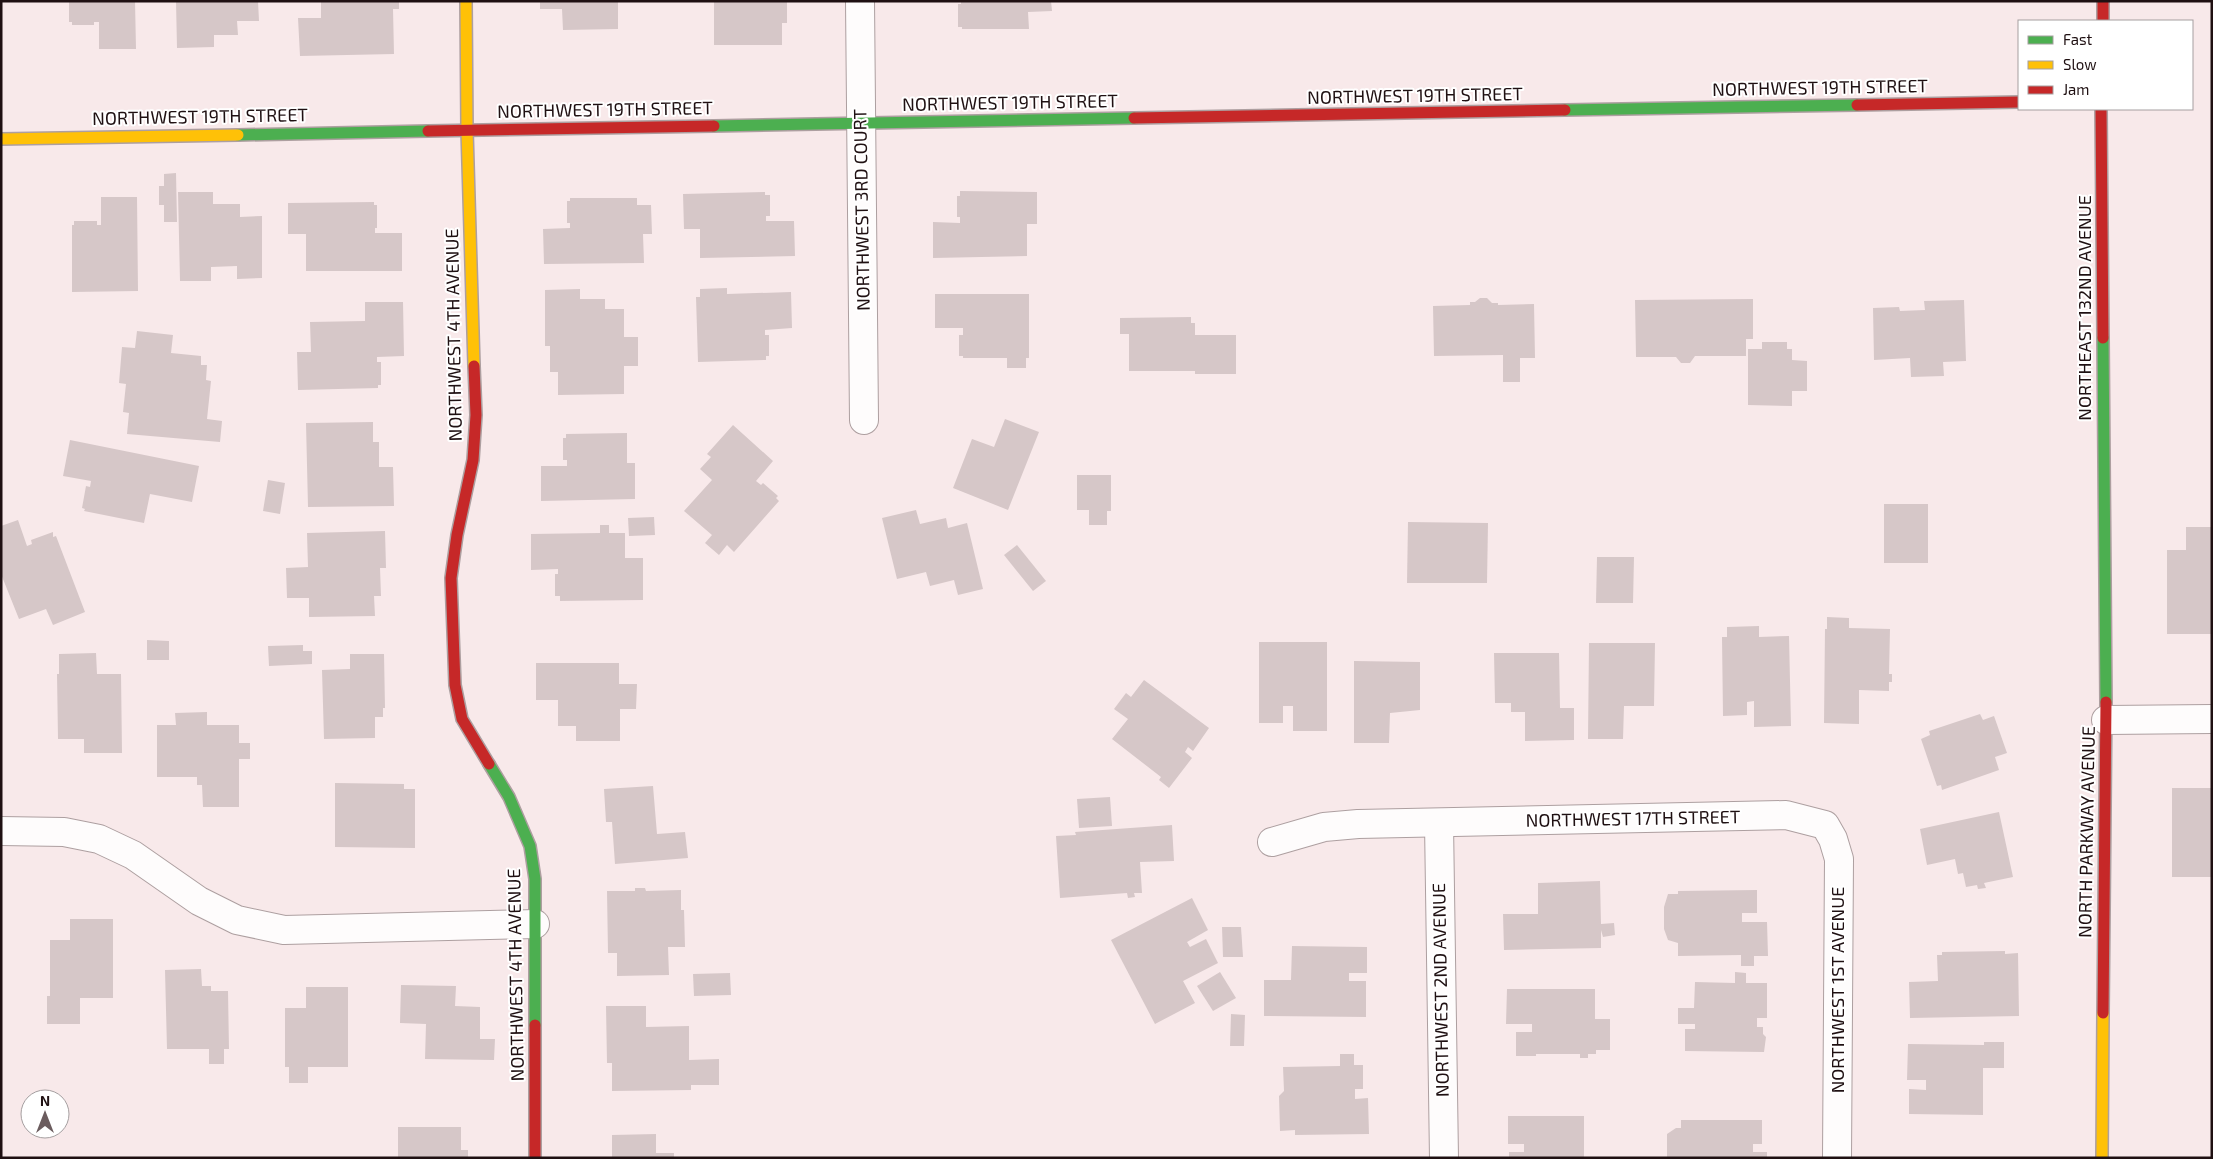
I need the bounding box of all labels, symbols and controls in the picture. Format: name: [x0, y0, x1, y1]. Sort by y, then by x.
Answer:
legend: [2018, 20, 2193, 110]
text: Fast: [2063, 30, 2093, 48]
text: Slow: [2063, 55, 2097, 73]
street label: NORTHWEST 19TH STREET: [1712, 74, 1929, 100]
text: Jam: [2063, 80, 2089, 98]
street label: NORTHWEST 19TH STREET: [1307, 82, 1524, 108]
street label: NORTHWEST 19TH STREET: [902, 89, 1119, 115]
street label: NORTHWEST 19TH STREET: [497, 96, 714, 122]
street label: NORTHWEST 19TH STREET: [92, 103, 309, 129]
street label: NORTHWEST 3RD COURT: [848, 108, 874, 311]
street label: NORTHEAST 132ND AVENUE: [2073, 195, 2095, 421]
street label: NORTHWEST 4TH AVENUE: [440, 228, 466, 442]
street label: NORTH PARKWAY AVENUE: [2073, 726, 2099, 938]
street label: NORTHWEST 17TH STREET: [1526, 805, 1741, 831]
street label: NORTHWEST 4TH AVENUE: [502, 868, 528, 1082]
street label: NORTHWEST 2ND AVENUE: [1427, 883, 1453, 1097]
street label: NORTHWEST 1ST AVENUE: [1826, 887, 1848, 1093]
north arrow: [20, 1089, 70, 1139]
text: N: [40, 1092, 50, 1109]

